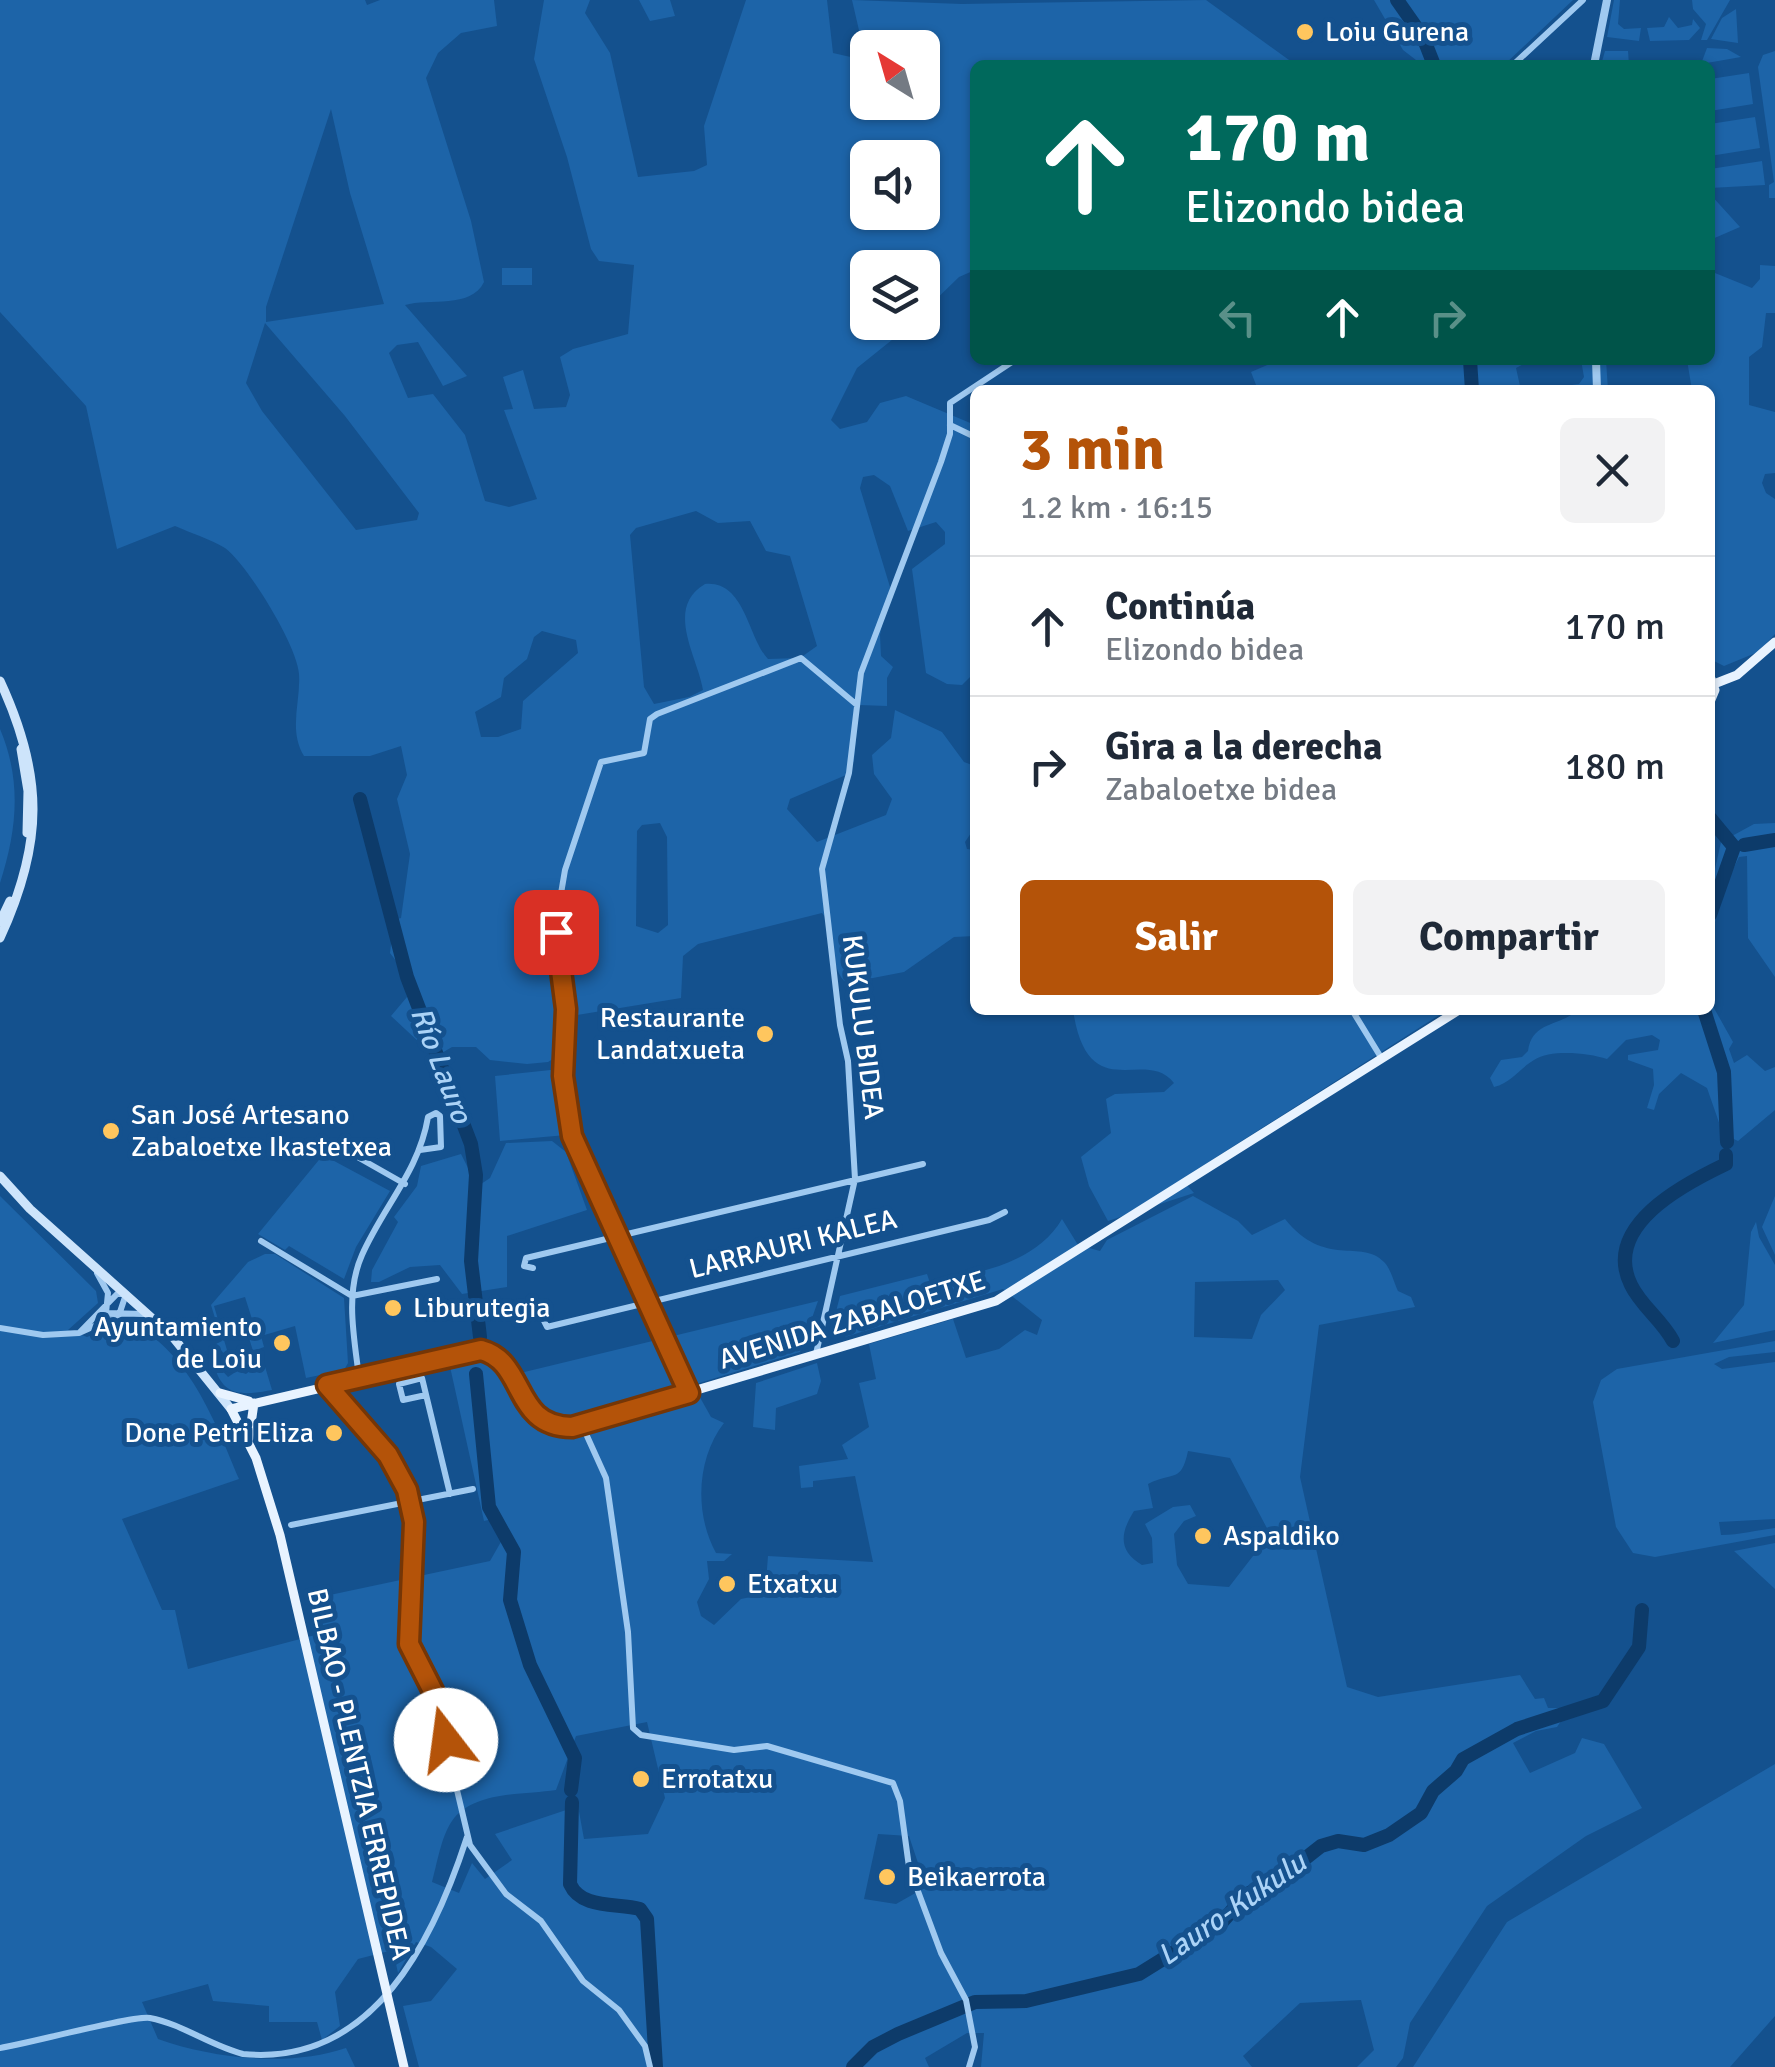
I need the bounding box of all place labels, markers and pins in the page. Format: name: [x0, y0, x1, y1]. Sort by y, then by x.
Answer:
place label: Loiu Gurena: [1325, 15, 1469, 49]
marker: Loiu Gurena: [1294, 21, 1316, 43]
pin: [514, 890, 599, 975]
place label: Restaurante Landatxueta: [596, 1001, 745, 1067]
marker: Restaurante Landatxueta: [754, 1023, 776, 1045]
place label: San José Artesano Zabaloetxe Ikastetxea: [131, 1098, 392, 1164]
marker: San José Artesano Zabaloetxe Ikastetxea: [100, 1120, 122, 1142]
place label: Liburutegia: [413, 1291, 550, 1325]
marker: Liburutegia: [382, 1297, 404, 1319]
place label: Ayuntamiento de Loiu: [94, 1310, 262, 1376]
marker: Ayuntamiento de Loiu: [271, 1332, 293, 1354]
place label: Done Petri Eliza: [124, 1416, 314, 1450]
marker: Done Petri Eliza: [323, 1422, 345, 1444]
place label: Aspaldiko: [1223, 1519, 1340, 1553]
marker: Aspaldiko: [1192, 1525, 1214, 1547]
place label: Etxatxu: [747, 1567, 838, 1601]
marker: Etxatxu: [716, 1573, 738, 1595]
place label: Errotatxu: [661, 1762, 773, 1796]
marker: Errotatxu: [630, 1768, 652, 1790]
place label: Beikaerrota: [907, 1860, 1046, 1894]
marker: Beikaerrota: [876, 1866, 898, 1888]

